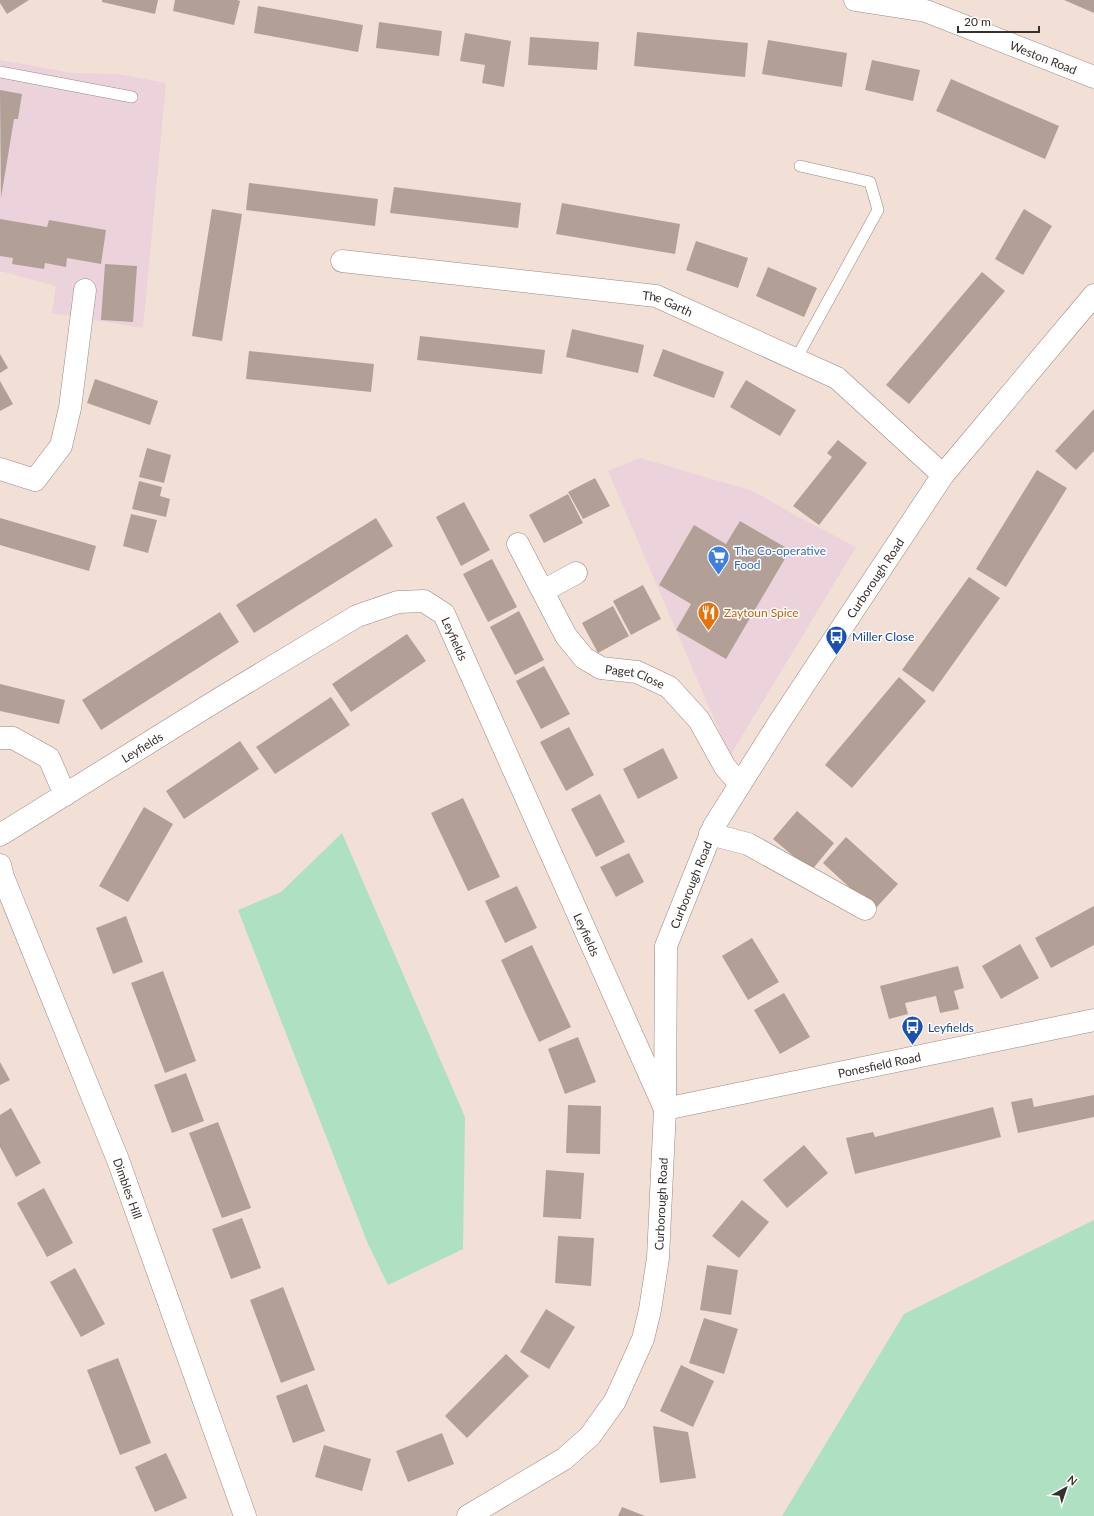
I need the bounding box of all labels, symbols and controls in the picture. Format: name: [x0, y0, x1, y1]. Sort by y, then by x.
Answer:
scale bar: [958, 8, 1039, 34]
text: 20 m: [964, 14, 991, 29]
street label: Weston Road: [1008, 37, 1079, 77]
street label: The Garth: [642, 287, 695, 319]
street label: Curborough Road: [843, 535, 907, 621]
place label: The Co-operative Food: [734, 543, 826, 572]
supermarket icon: The Co-operative Food: [706, 544, 732, 577]
restaurant icon: Zaytoun Spice: [695, 599, 721, 632]
place label: Zaytoun Spice: [724, 605, 799, 620]
street label: Leyfields: [439, 615, 471, 663]
bus stop icon: Miller Close: [824, 623, 850, 656]
place label: Miller Close: [852, 629, 914, 644]
street label: Paget Close: [604, 661, 667, 691]
street label: Leyfields: [118, 728, 165, 765]
street label: Curborough Road: [666, 839, 715, 931]
street label: Leyfields: [571, 910, 603, 959]
bus stop icon: Leyfields: [899, 1014, 925, 1047]
place label: Leyfields: [928, 1020, 974, 1035]
street label: Ponesfield Road: [836, 1049, 922, 1080]
street label: Dimbles Hill: [110, 1156, 146, 1221]
street label: Curborough Road: [651, 1157, 670, 1251]
north arrow: [1046, 1468, 1086, 1508]
text: N: [1065, 1472, 1080, 1488]

